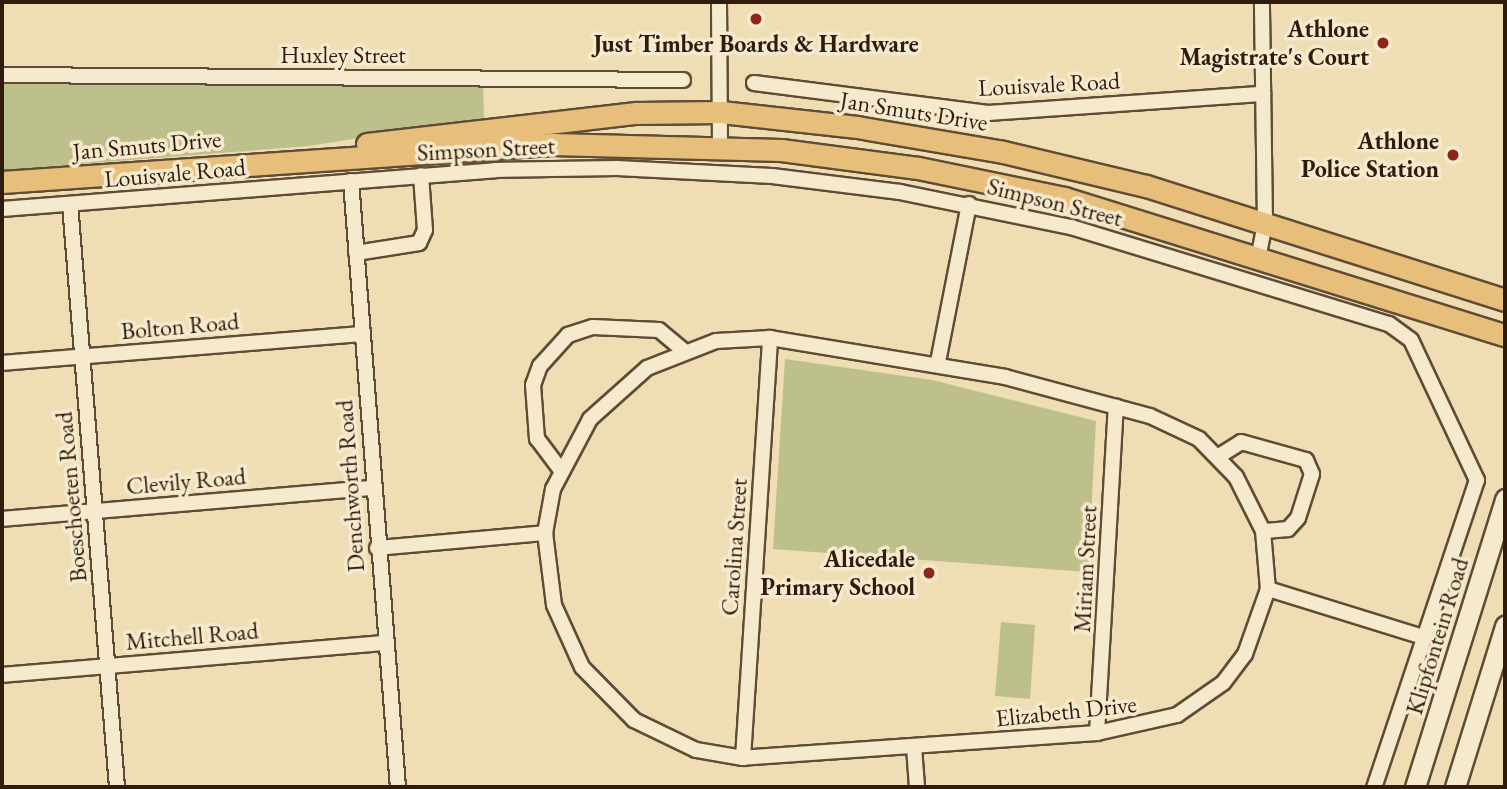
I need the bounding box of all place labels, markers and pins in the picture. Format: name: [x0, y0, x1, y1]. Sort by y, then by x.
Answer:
marker: Just Timber Boards & Hardware: [748, 11, 764, 27]
place label: Athlone Magistrate's Court: [1180, 15, 1369, 71]
place label: Just Timber Boards & Hardware: [593, 30, 919, 58]
marker: Athlone Magistrate's Court: [1375, 35, 1391, 51]
place label: Athlone Police Station: [1301, 127, 1439, 183]
marker: Athlone Police Station: [1445, 147, 1461, 163]
place label: Alicedale Primary School: [761, 545, 915, 601]
marker: Alicedale Primary School: [921, 565, 937, 581]

